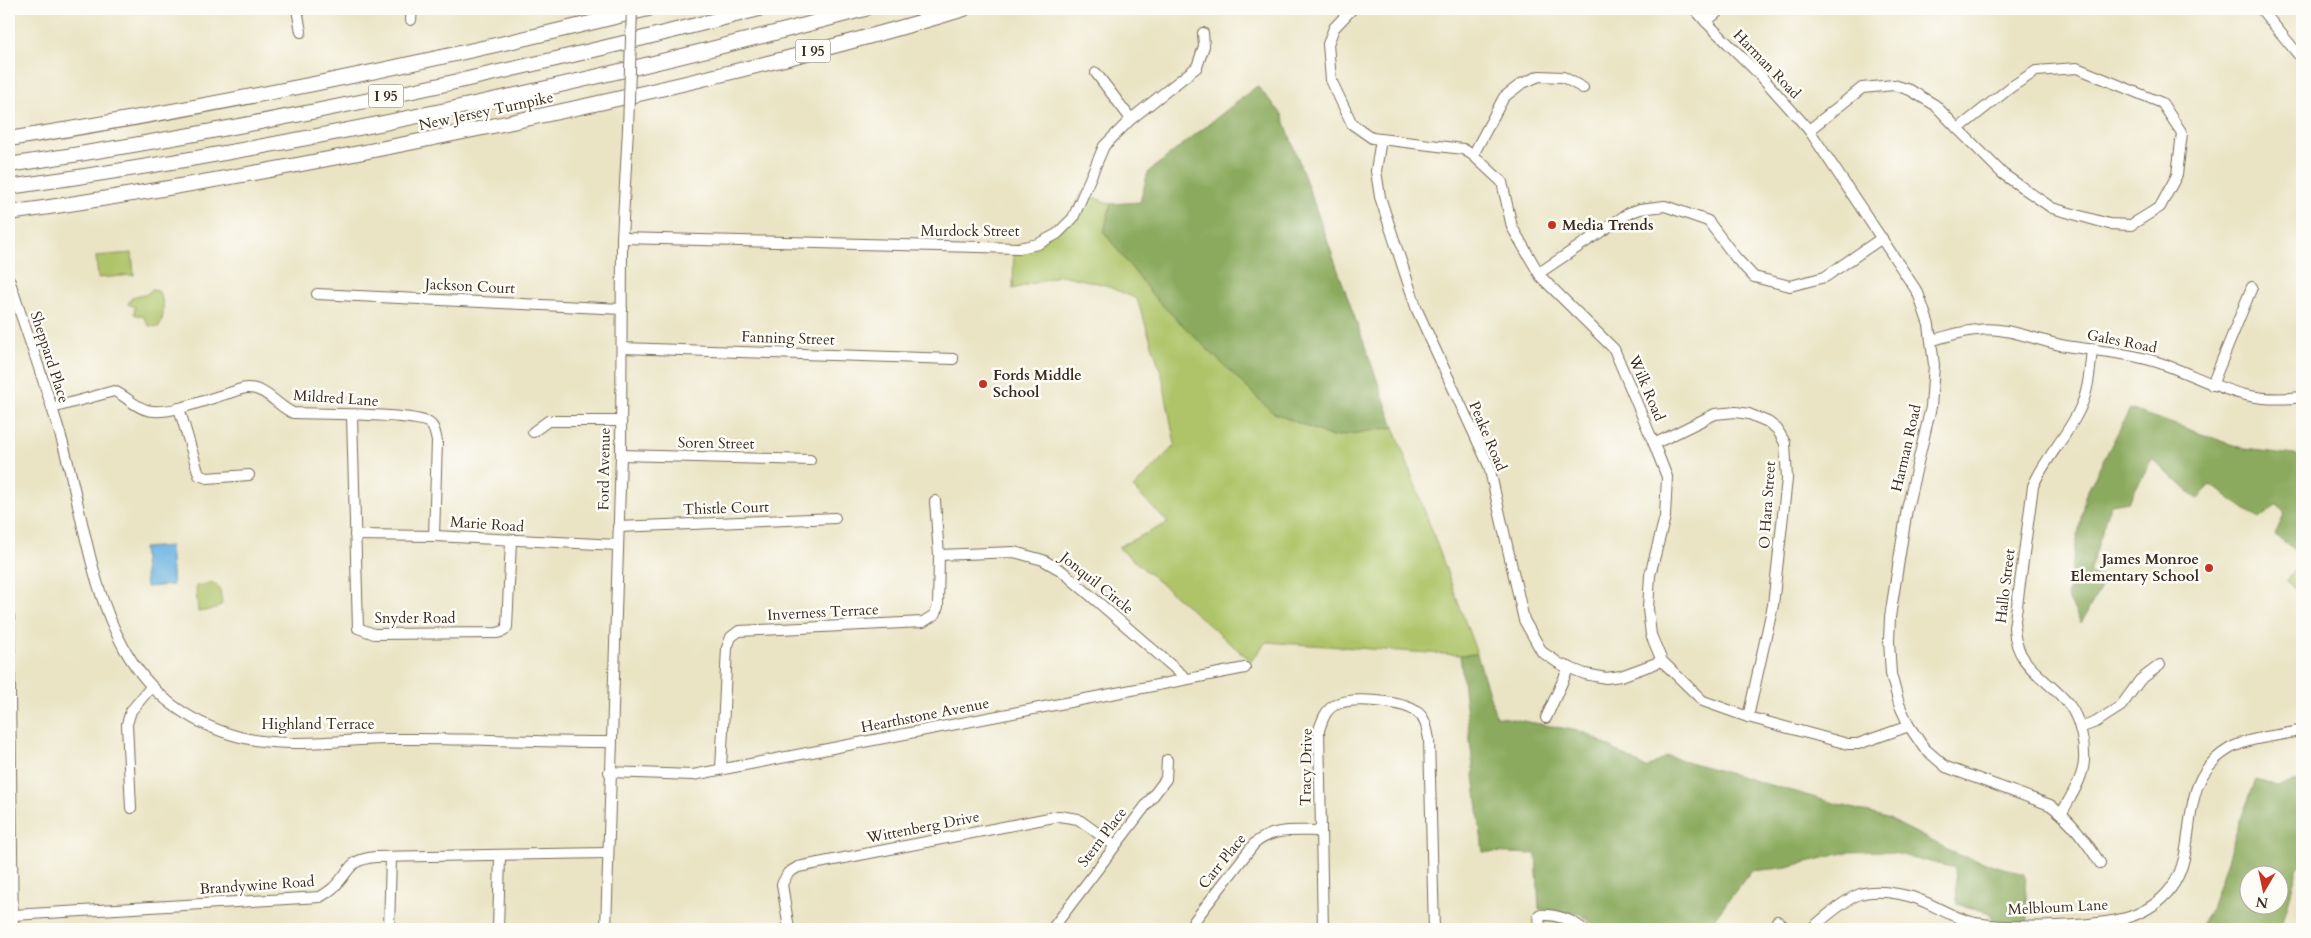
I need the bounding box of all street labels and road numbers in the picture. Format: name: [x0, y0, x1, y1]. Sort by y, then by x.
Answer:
street label: Harman Road: [1729, 25, 1805, 103]
road number: I 95: [796, 40, 830, 62]
road number: I 95: [368, 84, 404, 108]
street label: New Jersey Turnpike: [417, 87, 555, 135]
street label: Murdock Street: [921, 221, 1020, 241]
street label: Jackson Court: [422, 274, 516, 298]
street label: Sheppard Place: [26, 309, 74, 406]
street label: Gales Road: [2085, 324, 2159, 358]
street label: Fanning Street: [741, 326, 835, 350]
street label: Wilk Road: [1624, 351, 1670, 424]
street label: Mildred Lane: [293, 385, 379, 411]
street label: Peake Road: [1464, 398, 1512, 474]
street label: Harman Road: [1886, 402, 1926, 494]
street label: Ford Avenue: [593, 427, 615, 511]
street label: Soren Street: [678, 432, 755, 454]
street label: O Hara Street: [1754, 460, 1780, 550]
street label: Thistle Court: [683, 496, 770, 519]
street label: Marie Road: [449, 511, 525, 537]
street label: Jonquil Circle: [1055, 546, 1138, 619]
street label: Hallo Street: [1991, 547, 2020, 624]
street label: Inverness Terrace: [767, 599, 880, 625]
street label: Snyder Road: [374, 608, 456, 628]
street label: Hearthstone Avenue: [859, 693, 991, 737]
street label: Highland Terrace: [261, 714, 375, 734]
street label: Tracy Drive: [1295, 728, 1317, 806]
street label: Stern Place: [1073, 803, 1131, 871]
street label: Wittenberg Drive: [864, 806, 981, 848]
street label: Carr Place: [1194, 829, 1251, 893]
street label: Brandywine Road: [199, 871, 315, 899]
street label: Melbloum Lane: [2007, 894, 2109, 920]

